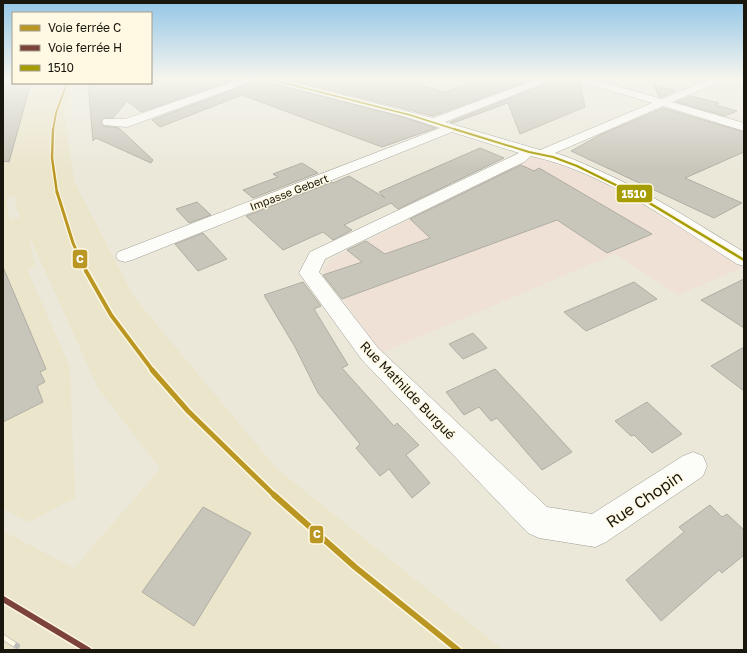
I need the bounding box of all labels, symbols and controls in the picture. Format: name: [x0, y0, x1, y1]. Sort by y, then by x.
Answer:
legend: [12, 12, 152, 84]
text: Voie ferrée C: [48, 20, 121, 35]
text: Voie ferrée H: [48, 40, 122, 55]
text: 1510: [48, 60, 74, 75]
street label: Impasse Gebert: [248, 171, 330, 213]
line badge: 1510: [616, 184, 653, 203]
text: 1510: [621, 187, 647, 200]
line badge: C: [72, 249, 88, 269]
text: C: [76, 252, 84, 265]
street label: Rue Mathilde Burgué: [357, 338, 459, 442]
street label: Rue Chopin: [602, 466, 686, 532]
line badge: C: [309, 525, 324, 544]
text: C: [313, 527, 321, 540]

